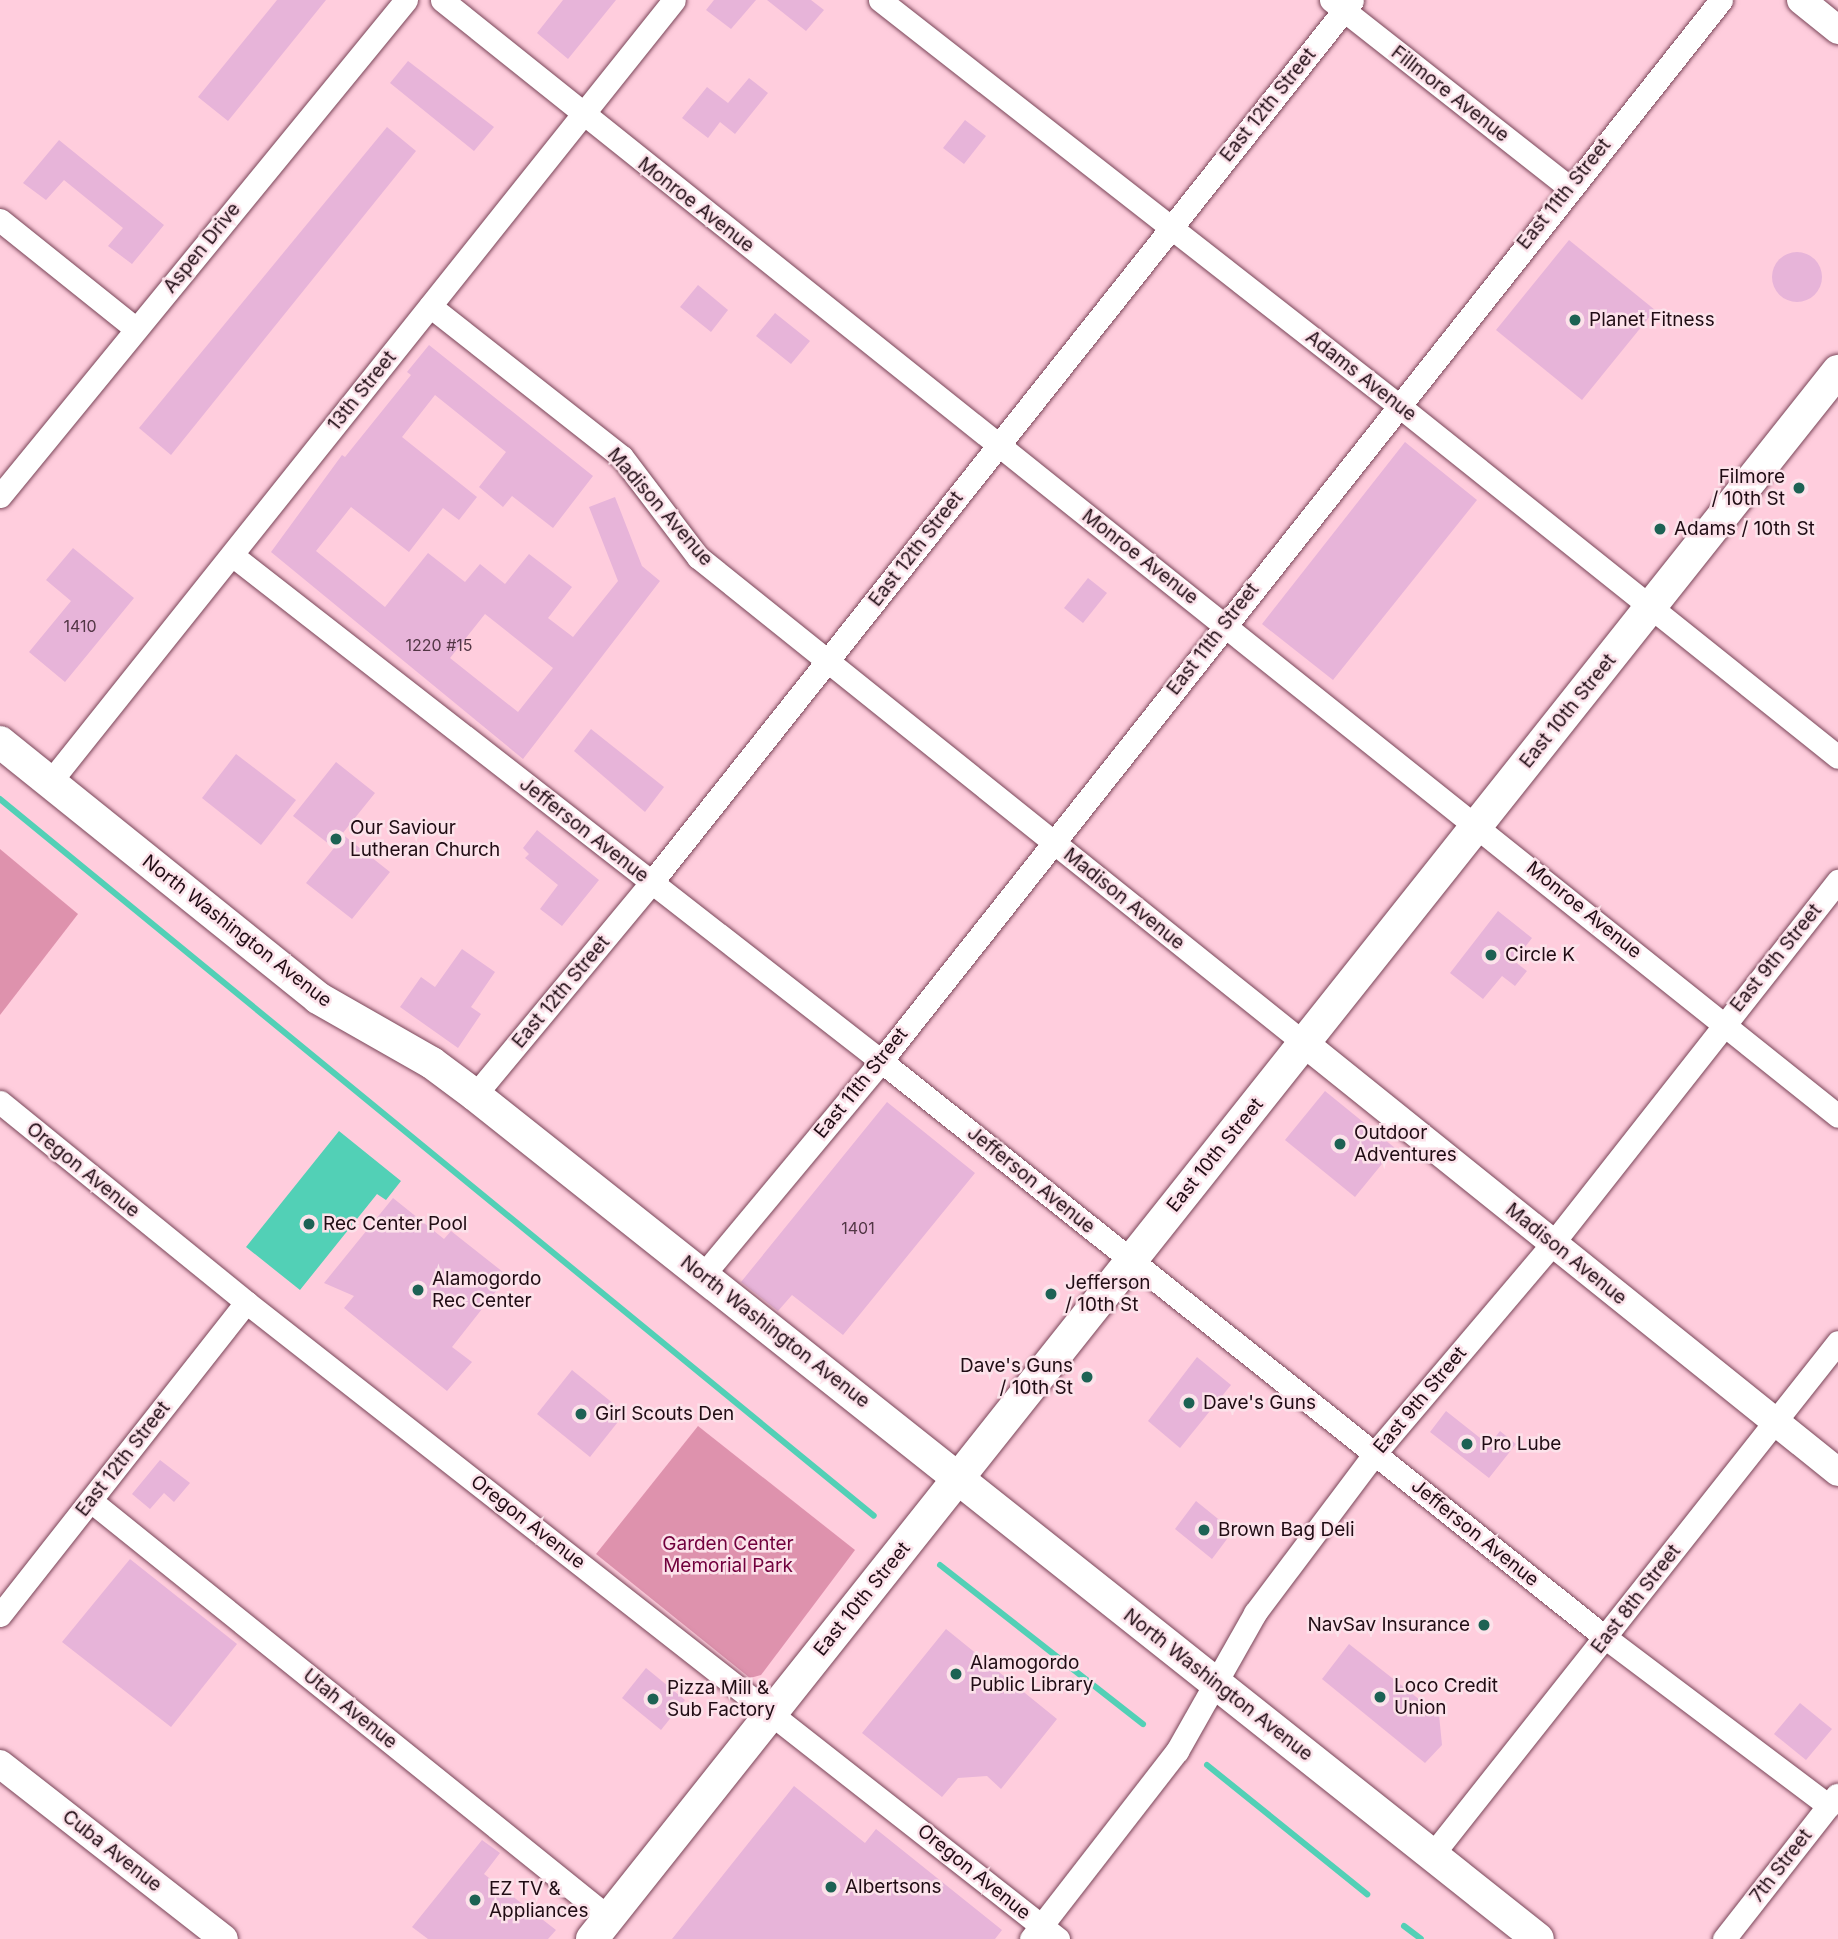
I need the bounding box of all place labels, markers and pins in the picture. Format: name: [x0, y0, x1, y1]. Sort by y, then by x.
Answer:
place label: Planet Fitness: [1589, 309, 1715, 331]
marker: Planet Fitness: [1567, 312, 1583, 328]
place label: Filmore / 10th St: [1712, 466, 1785, 510]
marker: Filmore / 10th St: [1791, 480, 1807, 496]
place label: Adams / 10th St: [1674, 518, 1815, 540]
marker: Adams / 10th St: [1652, 521, 1668, 537]
place label: Our Saviour Lutheran Church: [350, 817, 500, 861]
marker: Our Saviour Lutheran Church: [328, 831, 344, 847]
place label: Circle K: [1505, 944, 1575, 966]
marker: Circle K: [1483, 947, 1499, 963]
place label: Outdoor Adventures: [1354, 1122, 1457, 1166]
marker: Outdoor Adventures: [1332, 1136, 1348, 1152]
place label: Rec Center Pool: [323, 1213, 467, 1235]
marker: Rec Center Pool: [301, 1216, 317, 1232]
place label: Alamogordo Rec Center: [432, 1268, 541, 1312]
place label: Jefferson / 10th St: [1065, 1272, 1151, 1316]
marker: Alamogordo Rec Center: [410, 1282, 426, 1298]
marker: Jefferson / 10th St: [1043, 1286, 1059, 1302]
place label: Dave's Guns / 10th St: [960, 1355, 1073, 1399]
marker: Dave's Guns / 10th St: [1079, 1369, 1095, 1385]
place label: Dave's Guns: [1203, 1392, 1316, 1414]
marker: Dave's Guns: [1181, 1395, 1197, 1411]
place label: Girl Scouts Den: [595, 1403, 734, 1425]
marker: Girl Scouts Den: [573, 1406, 589, 1422]
place label: Pro Lube: [1481, 1433, 1561, 1455]
marker: Pro Lube: [1459, 1436, 1475, 1452]
place label: Brown Bag Deli: [1218, 1519, 1355, 1541]
marker: Brown Bag Deli: [1196, 1522, 1212, 1538]
place label: NavSav Insurance: [1307, 1614, 1470, 1636]
marker: NavSav Insurance: [1476, 1617, 1492, 1633]
place label: Alamogordo Public Library: [970, 1652, 1093, 1696]
marker: Alamogordo Public Library: [948, 1666, 964, 1682]
place label: Loco Credit Union: [1394, 1675, 1498, 1719]
place label: Pizza Mill & Sub Factory: [667, 1677, 775, 1721]
marker: Loco Credit Union: [1372, 1689, 1388, 1705]
marker: Pizza Mill & Sub Factory: [645, 1691, 661, 1707]
place label: Albertsons: [845, 1876, 942, 1898]
place label: EZ TV & Appliances: [489, 1878, 588, 1922]
marker: Albertsons: [823, 1879, 839, 1895]
marker: EZ TV & Appliances: [467, 1892, 483, 1908]

